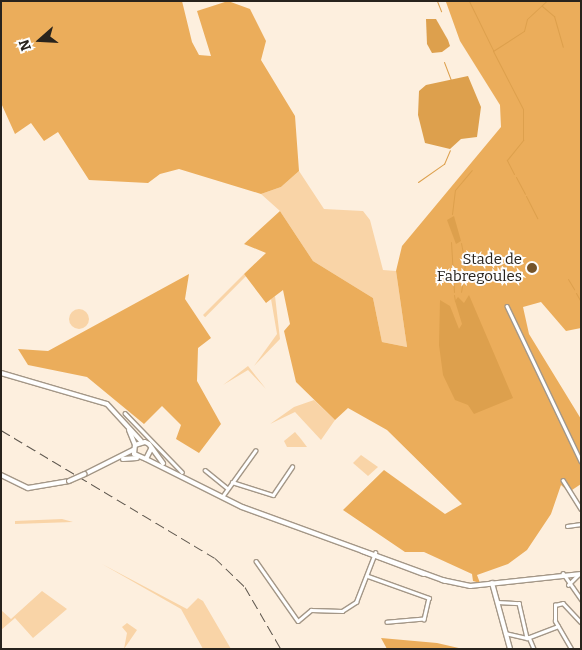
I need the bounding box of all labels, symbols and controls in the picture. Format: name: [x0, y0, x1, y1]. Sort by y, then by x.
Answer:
north arrow: [15, 15, 65, 65]
text: N: [16, 37, 35, 53]
place label: Stade de Fabregoules: [437, 250, 522, 285]
marker: Stade de Fabregoules: [526, 262, 538, 274]

